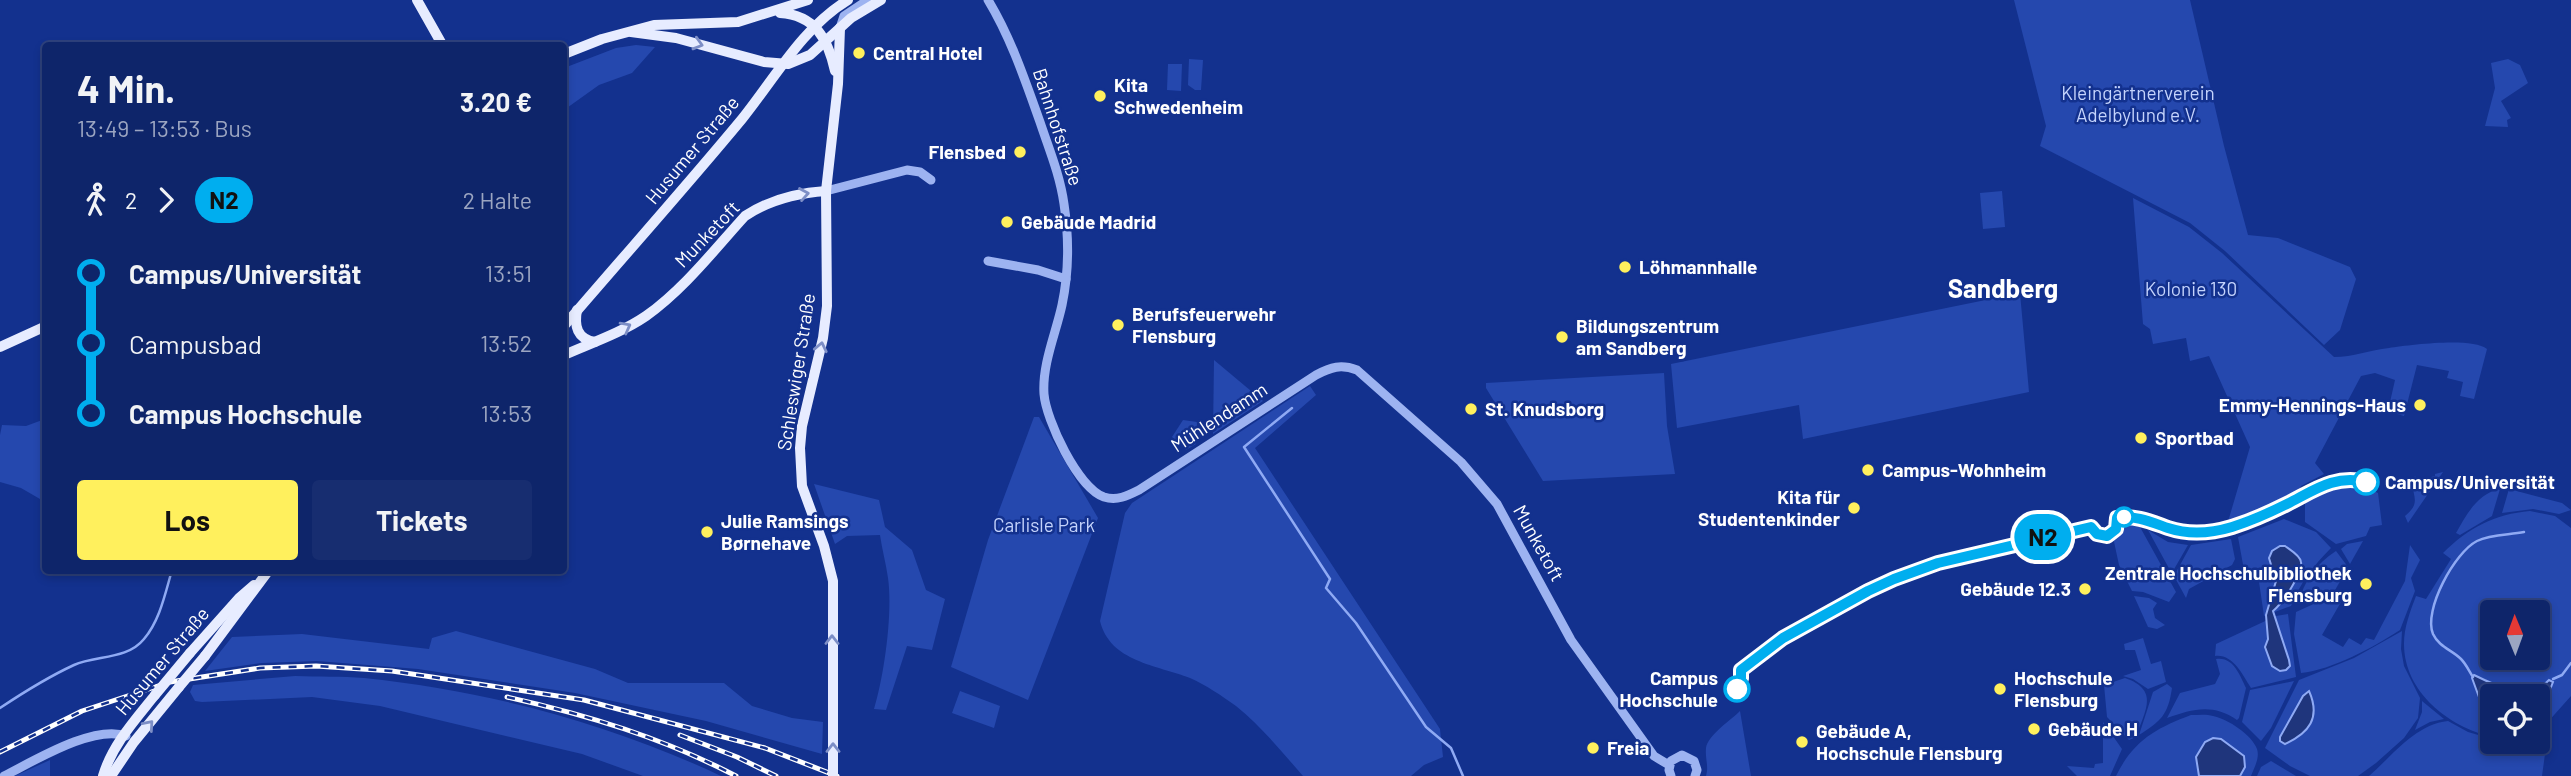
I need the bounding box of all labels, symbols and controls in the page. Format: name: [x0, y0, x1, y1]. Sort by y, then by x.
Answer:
one-way arrow: [692, 35, 704, 50]
place label: Central Hotel: [873, 41, 983, 64]
marker: Central Hotel: [851, 45, 867, 61]
text: 4 Min.: [77, 65, 175, 111]
street label: Bahnhofstraße: [1029, 65, 1088, 188]
place label: Kita Schwedenheim: [1114, 73, 1243, 118]
park label: Kleingärtnerverein Adelbylund e.V.: [2061, 81, 2215, 126]
text: 3.20 €: [460, 86, 532, 117]
marker: Kita Schwedenheim: [1092, 88, 1108, 104]
street label: Husumer Straße: [640, 91, 743, 208]
text: 13:49 – 13:53 · Bus: [77, 114, 252, 142]
place label: Flensbed: [929, 140, 1006, 163]
marker: Flensbed: [1012, 144, 1028, 160]
icon: walk: [77, 181, 115, 219]
icon: forward: [147, 181, 185, 219]
text: N2: [209, 185, 239, 214]
text: 2: [125, 186, 137, 214]
text: 2 Halte: [463, 186, 532, 214]
one-way arrow: [798, 187, 810, 202]
street label: Munketoft: [669, 196, 744, 272]
place label: Gebäude Madrid: [1021, 210, 1156, 233]
marker: Gebäude Madrid: [999, 214, 1015, 230]
place label: Löhmannhalle: [1639, 255, 1757, 278]
text: Campus/Universität: [129, 258, 361, 289]
text: 13:51: [485, 259, 532, 287]
marker: Löhmannhalle: [1617, 259, 1633, 275]
district label: Sandberg: [1948, 272, 2058, 303]
park label: Kolonie 130: [2145, 277, 2237, 300]
street label: Schleswiger Straße: [772, 292, 819, 452]
place label: Berufsfeuerwehr Flensburg: [1132, 302, 1277, 347]
place label: Bildungszentrum am Sandberg: [1576, 314, 1719, 359]
marker: Berufsfeuerwehr Flensburg: [1110, 317, 1126, 333]
one-way arrow: [618, 322, 631, 335]
text: Campusbad: [129, 328, 262, 359]
text: 13:52: [480, 329, 532, 357]
marker: Bildungszentrum am Sandberg: [1554, 329, 1570, 345]
one-way arrow: [812, 341, 827, 353]
street label: Mühlendamm: [1166, 377, 1271, 456]
place label: Emmy-Hennings-Haus: [2219, 393, 2406, 416]
place label: St. Knudsborg: [1485, 397, 1604, 420]
marker: Emmy-Hennings-Haus: [2412, 397, 2428, 413]
text: Campus Hochschule: [129, 398, 362, 429]
text: 13:53: [481, 399, 532, 427]
marker: St. Knudsborg: [1463, 401, 1479, 417]
place label: Sportbad: [2155, 426, 2234, 449]
marker: Sportbad: [2133, 430, 2149, 446]
place label: Campus-Wohnheim: [1882, 458, 2046, 481]
marker: Campus-Wohnheim: [1860, 462, 1876, 478]
marker: Campus/Universität: [2353, 469, 2379, 495]
place label: Campus/Universität: [2385, 470, 2555, 493]
button: Los: [77, 480, 298, 560]
button: Tickets: [312, 480, 532, 560]
place label: Kita für Studentenkinder: [1698, 485, 1841, 530]
marker: Kita für Studentenkinder: [1846, 500, 1862, 516]
street label: Munketoft: [1509, 501, 1570, 585]
unlabelled marker: [2114, 507, 2134, 527]
place label: Julie Ramsings Børnehave: [721, 509, 848, 554]
park label: Carlisle Park: [993, 513, 1095, 536]
line badge: N2: [2011, 514, 2074, 560]
text: N2: [2028, 522, 2058, 551]
marker: Julie Ramsings Børnehave: [699, 524, 715, 540]
place label: Zentrale Hochschulbibliothek Flensburg: [2105, 561, 2352, 606]
marker: Zentrale Hochschulbibliothek Flensburg: [2358, 576, 2374, 592]
place label: Gebäude 12.3: [1960, 577, 2071, 600]
marker: Gebäude 12.3: [2077, 581, 2093, 597]
north arrow: [2480, 600, 2550, 670]
map controls: [2480, 600, 2550, 754]
street label: Husumer Straße: [110, 602, 213, 719]
one-way arrow: [824, 634, 840, 645]
place label: Campus Hochschule: [1619, 666, 1718, 711]
place label: Hochschule Flensburg: [2014, 666, 2113, 711]
marker: Campus Hochschule: [1724, 676, 1750, 702]
marker: Hochschule Flensburg: [1992, 681, 2008, 697]
button: locate: [2480, 684, 2550, 754]
place label: Gebäude H: [2048, 717, 2138, 740]
place label: Gebäude A, Hochschule Flensburg: [1816, 719, 2003, 764]
one-way arrow: [141, 720, 153, 733]
marker: Gebäude H: [2026, 721, 2042, 737]
marker: Gebäude A, Hochschule Flensburg: [1794, 734, 1810, 750]
place label: Freia: [1607, 736, 1649, 759]
marker: Freia: [1585, 740, 1601, 756]
one-way arrow: [825, 743, 841, 753]

